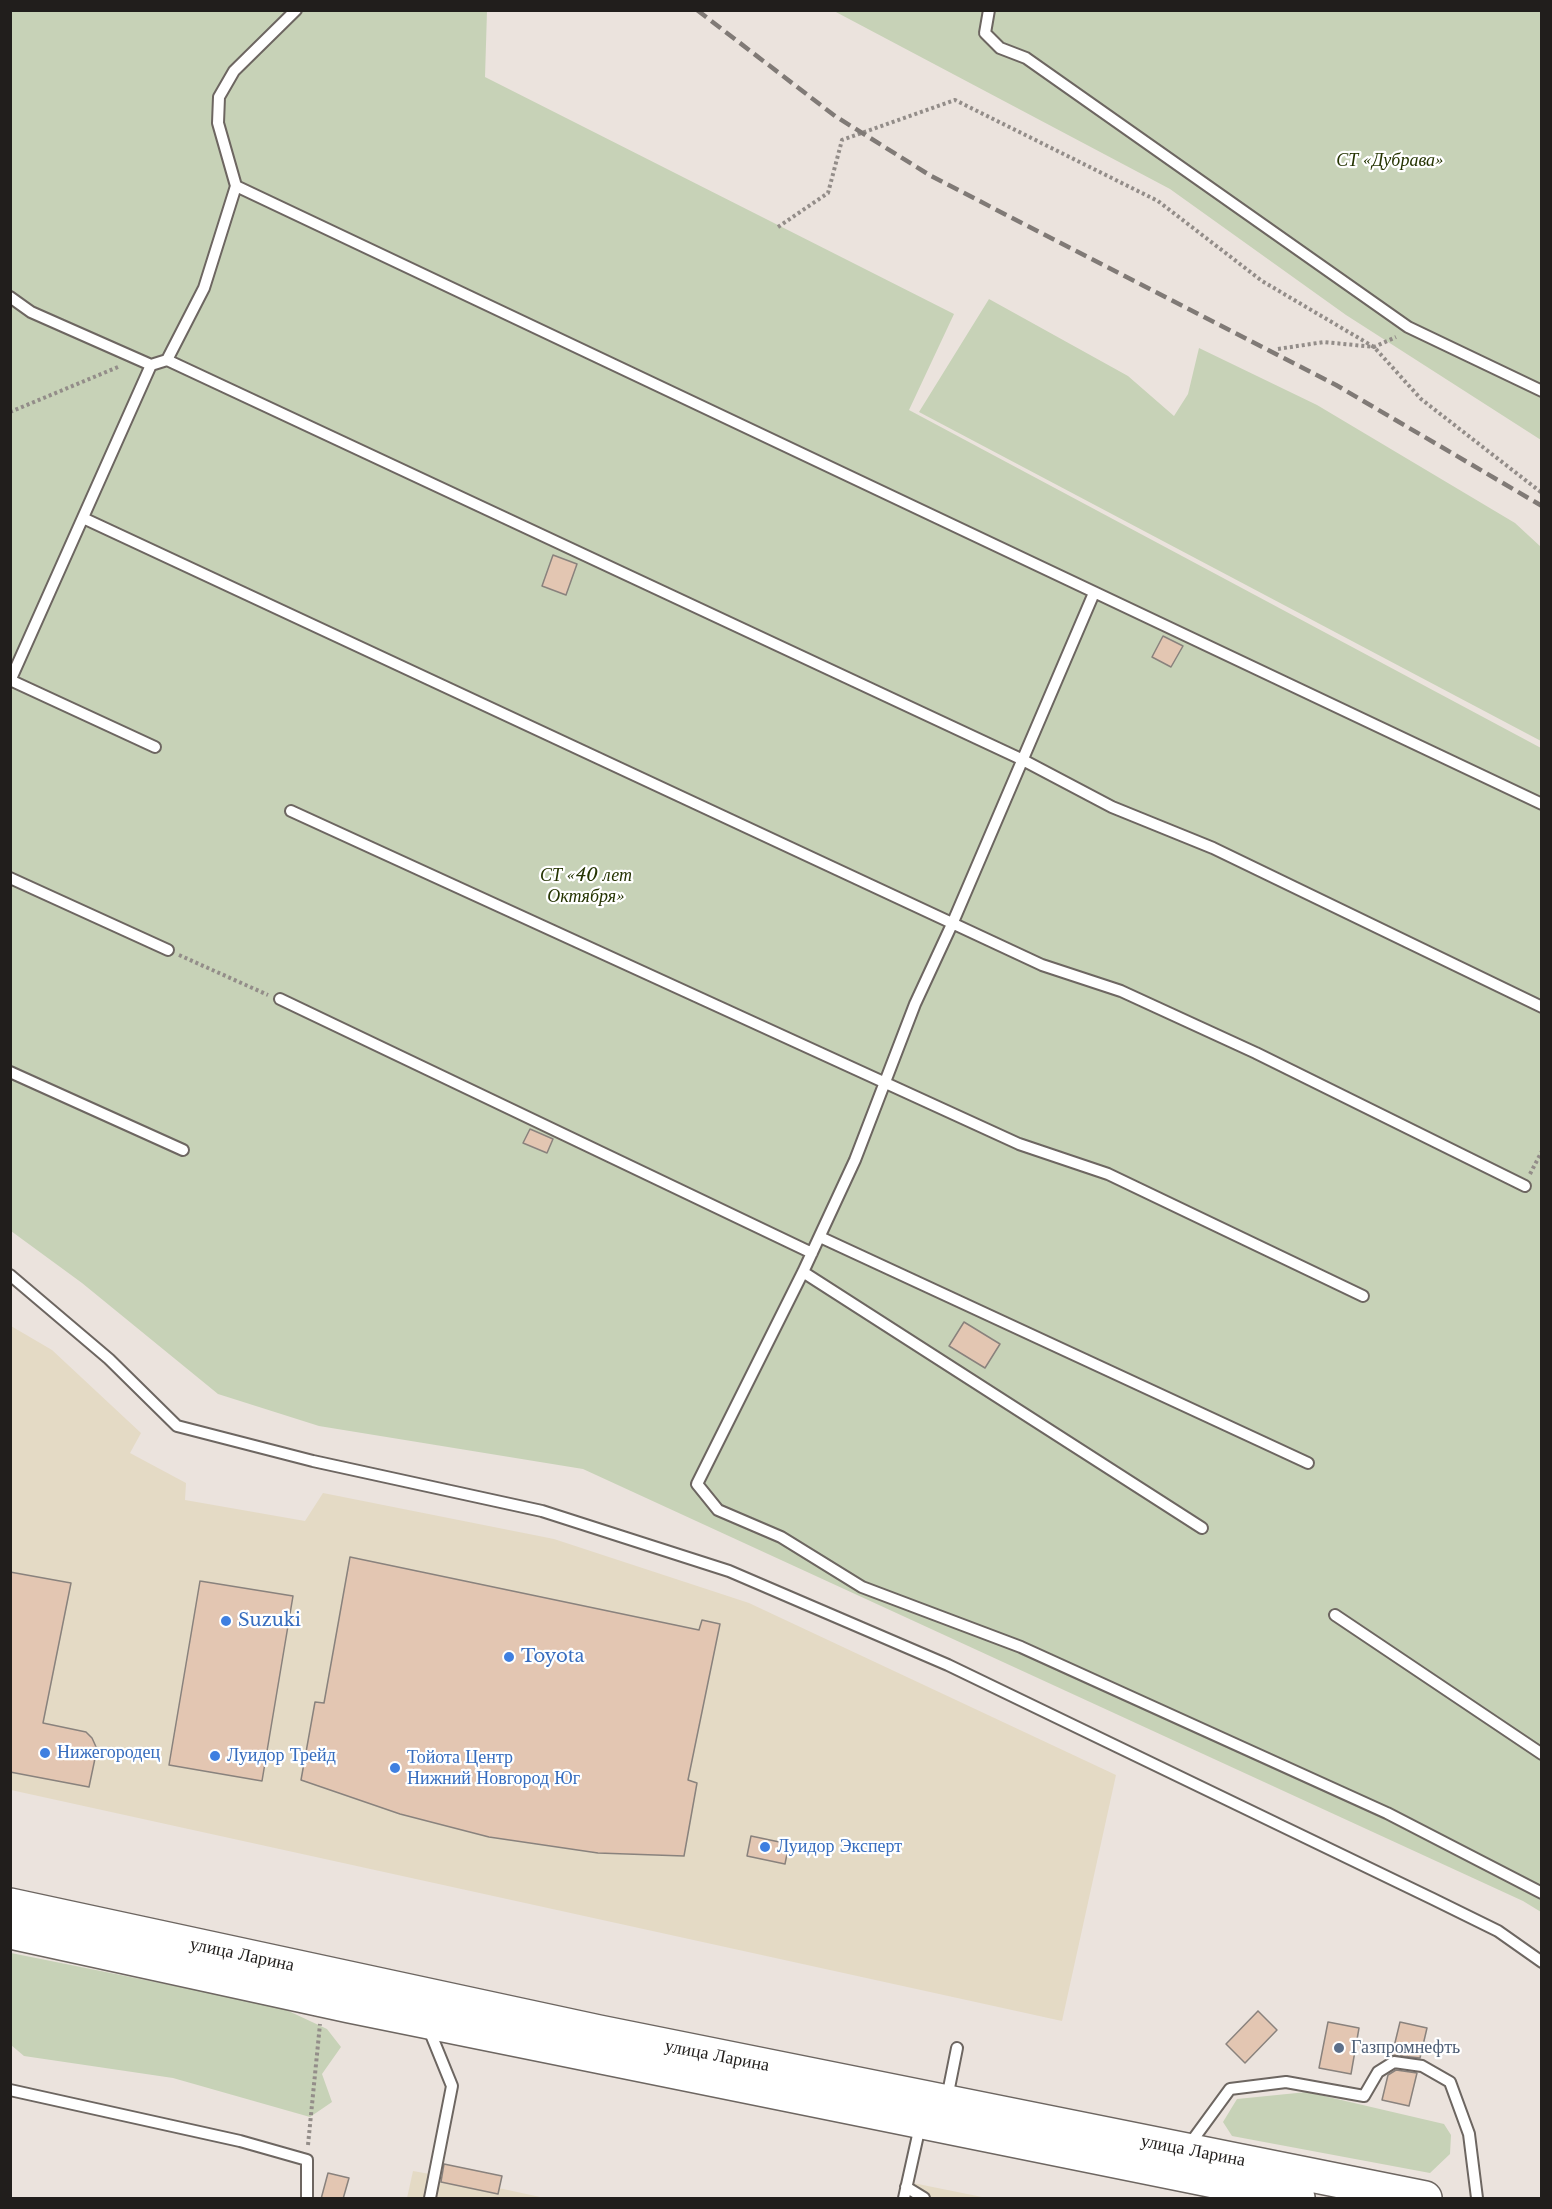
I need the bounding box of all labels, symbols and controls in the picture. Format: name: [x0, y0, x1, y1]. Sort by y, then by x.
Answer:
park label: СТ «Дубрава»: [1336, 150, 1444, 172]
park label: СТ «40 лет Октября»: [540, 865, 632, 908]
place label: Suzuki: [238, 1610, 301, 1632]
marker: Suzuki: [219, 1614, 233, 1628]
place label: Toyota: [521, 1646, 585, 1668]
marker: Toyota: [502, 1650, 516, 1664]
place label: Нижегородец: [57, 1742, 160, 1764]
place label: Луидор Трейд: [227, 1745, 336, 1767]
marker: Нижегородец: [38, 1746, 52, 1760]
place label: Тойота Центр Нижний Новгород Юг: [407, 1747, 580, 1790]
marker: Луидор Трейд: [208, 1749, 222, 1763]
marker: Тойота Центр Нижний Новгород Юг: [388, 1761, 402, 1775]
place label: Луидор Эксперт: [777, 1836, 902, 1858]
marker: Луидор Эксперт: [758, 1840, 772, 1854]
street label: улица Ларина: [188, 1933, 296, 1977]
street label: улица Ларина: [663, 2035, 771, 2077]
place label: Газпромнефть: [1351, 2037, 1460, 2059]
marker: Газпромнефть: [1332, 2041, 1346, 2055]
street label: улица Ларина: [1139, 2130, 1247, 2172]

